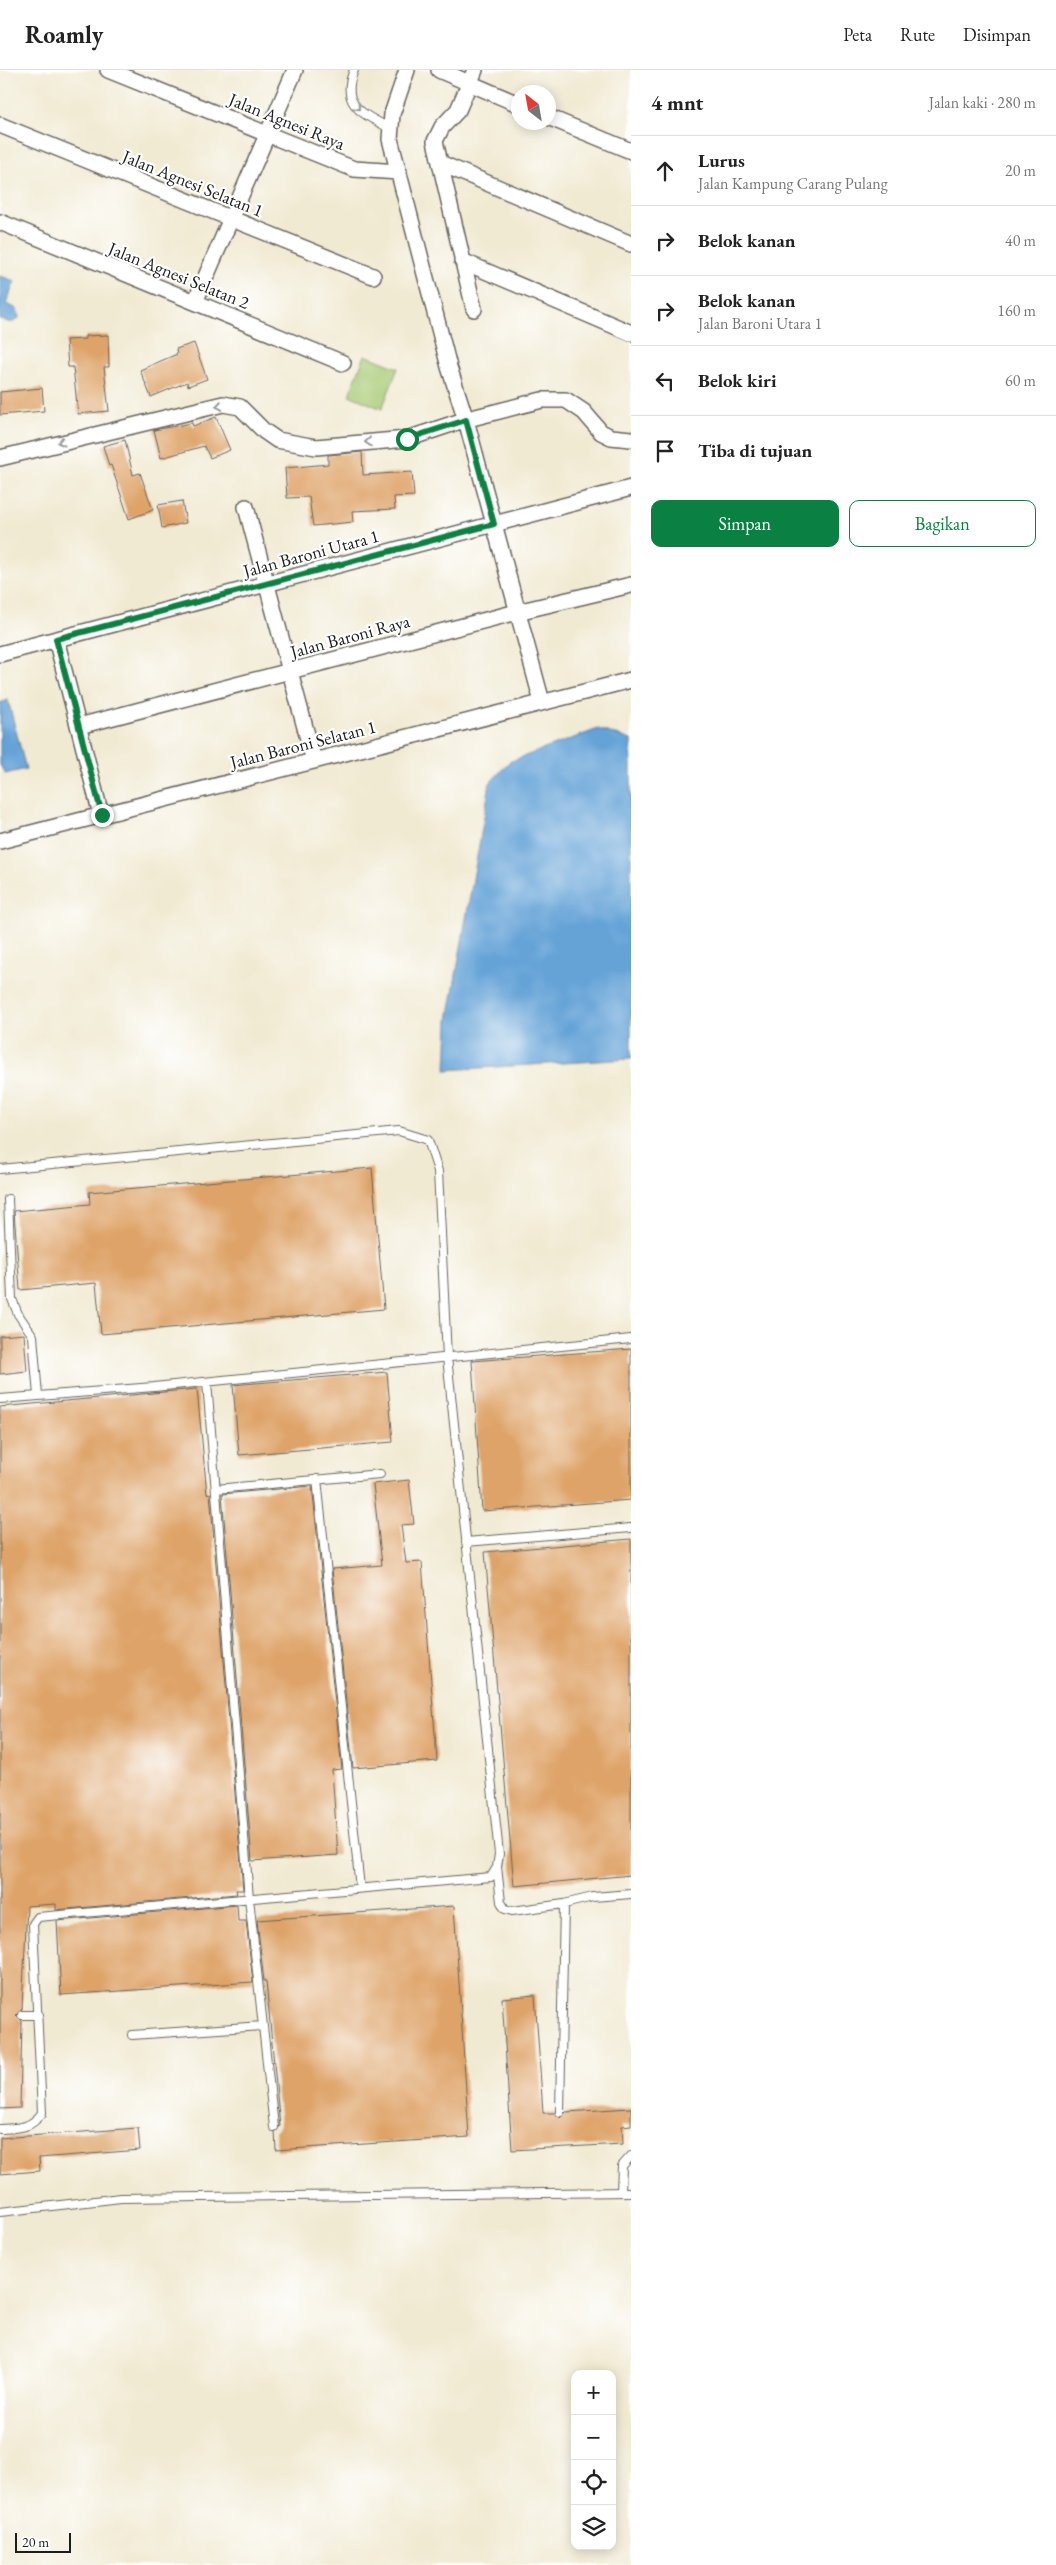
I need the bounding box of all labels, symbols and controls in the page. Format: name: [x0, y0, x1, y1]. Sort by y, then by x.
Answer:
text: Roamly: [25, 19, 103, 50]
text: Peta: [843, 23, 872, 46]
text: Rute: [900, 23, 935, 46]
text: Disimpan: [963, 23, 1031, 46]
north arrow: [511, 85, 556, 130]
street label: Jalan Agnesi Raya: [224, 87, 349, 155]
text: 4 mnt: [651, 89, 703, 116]
text: Jalan kaki · 280 m: [929, 92, 1036, 113]
one-way arrow: [352, 101, 361, 110]
street label: Jalan Agnesi Selatan 1: [117, 143, 267, 222]
text: Lurus: [698, 148, 745, 173]
icon: ahead: [651, 157, 679, 185]
text: 20 m: [1005, 160, 1036, 181]
text: Jalan Kampung Carang Pulang: [698, 173, 888, 194]
icon: right: [651, 227, 679, 255]
text: Belok kanan: [698, 228, 796, 253]
text: 40 m: [1005, 230, 1036, 251]
street label: Jalan Agnesi Selatan 2: [103, 235, 253, 314]
text: Belok kanan: [698, 288, 796, 313]
icon: right: [651, 297, 679, 325]
text: 160 m: [997, 300, 1036, 321]
text: Jalan Baroni Utara 1: [698, 313, 822, 334]
icon: left: [651, 367, 679, 395]
text: Belok kiri: [698, 368, 777, 393]
text: 60 m: [1005, 370, 1036, 391]
one-way arrow: [214, 401, 223, 411]
route start: [396, 428, 419, 451]
one-way arrow: [56, 436, 65, 447]
one-way arrow: [364, 436, 372, 447]
icon: arrive: [651, 437, 679, 465]
text: Tiba di tujuan: [698, 438, 812, 463]
button: Simpan: [651, 500, 839, 547]
button: Bagikan: [849, 500, 1036, 547]
street label: Jalan Baroni Utara 1: [239, 524, 381, 583]
street label: Jalan Baroni Raya: [286, 609, 413, 664]
street label: Jalan Baroni Selatan 1: [226, 715, 378, 774]
route end: [91, 804, 114, 827]
map controls: [571, 2370, 616, 2550]
button: +: [571, 2370, 616, 2415]
button: −: [571, 2415, 616, 2460]
button: locate: [571, 2460, 616, 2505]
button: layers: [571, 2505, 616, 2550]
scale bar: [15, 2530, 71, 2553]
text: 20 m: [22, 2533, 49, 2551]

